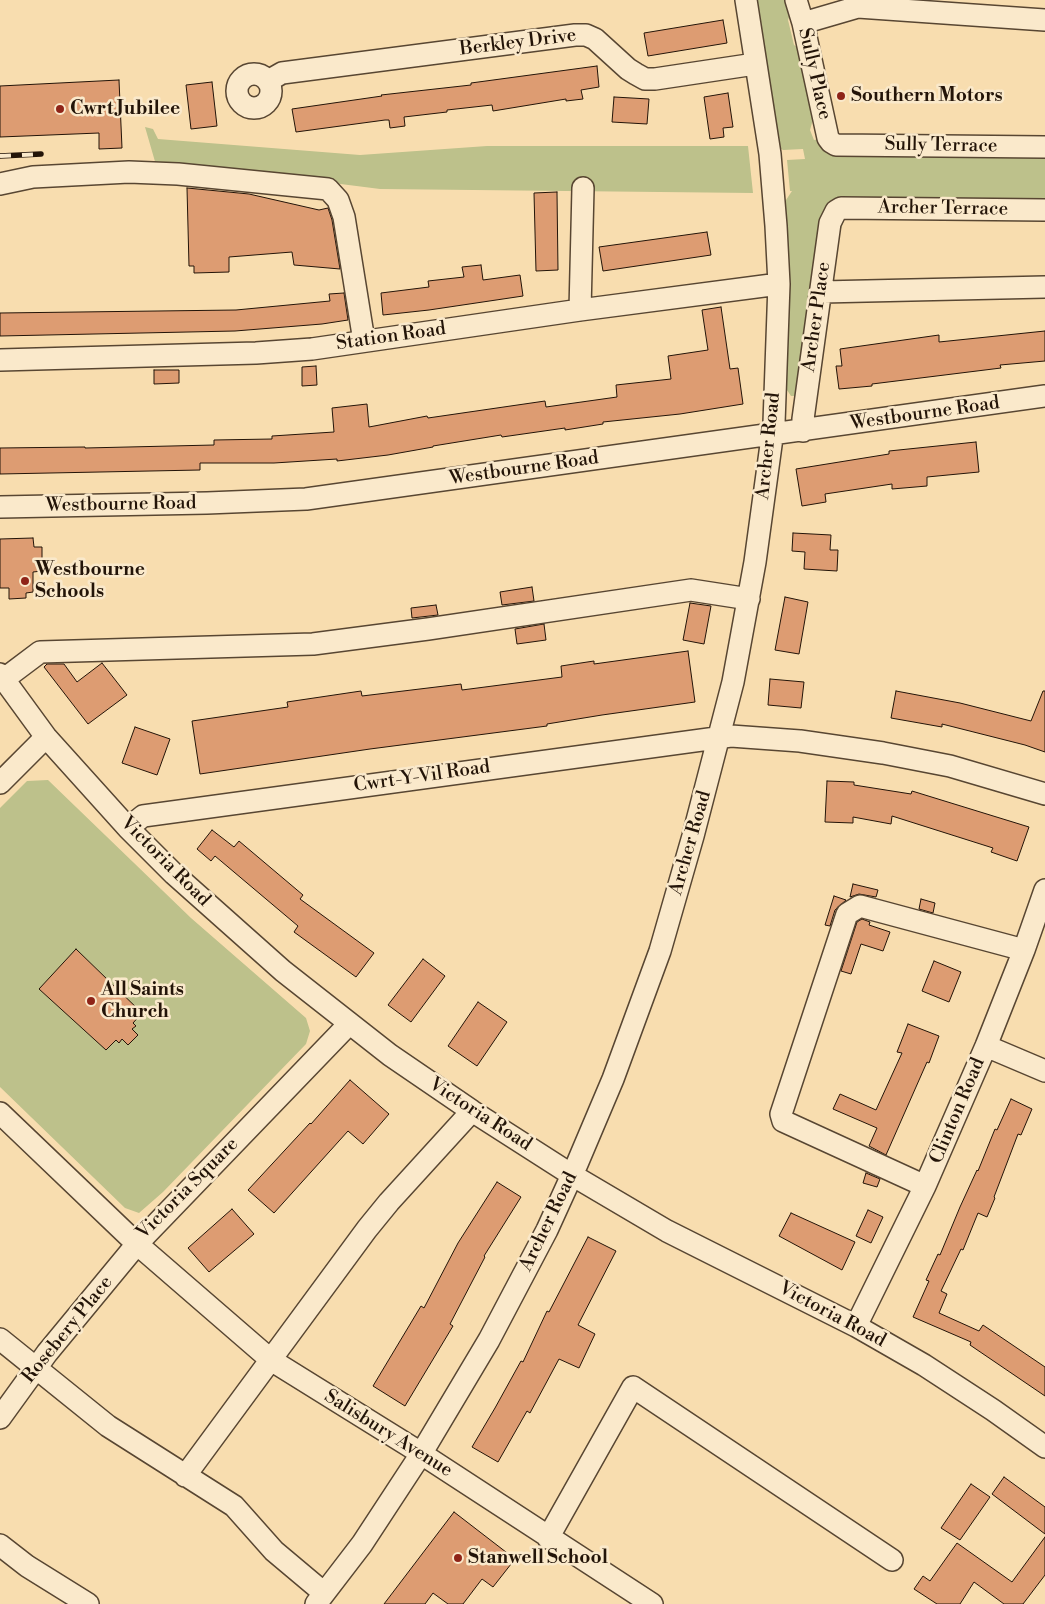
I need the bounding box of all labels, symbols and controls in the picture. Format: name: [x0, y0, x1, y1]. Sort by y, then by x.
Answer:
street label: Berkley Drive: [458, 25, 578, 61]
street label: Sully Place: [792, 26, 836, 122]
place label: Southern Motors: [851, 85, 1003, 107]
marker: Southern Motors: [835, 90, 847, 102]
place label: Cwrt Jubilee: [70, 98, 180, 120]
marker: Cwrt Jubilee: [54, 103, 66, 115]
street label: Sully Terrace: [884, 134, 998, 158]
street label: Archer Terrace: [878, 196, 1008, 222]
street label: Archer Place: [798, 260, 836, 374]
street label: Station Road: [335, 318, 447, 356]
street label: Archer Road: [752, 391, 786, 501]
street label: Westbourne Road: [849, 392, 1001, 436]
street label: Westbourne Road: [448, 447, 600, 491]
street label: Westbourne Road: [45, 492, 197, 518]
place label: Westbourne Schools: [35, 559, 145, 603]
marker: Westbourne Schools: [19, 575, 31, 587]
street label: Cwrt-Y-Vil Road: [352, 756, 492, 798]
street label: Archer Road: [665, 788, 717, 898]
street label: Victoria Road: [115, 812, 215, 912]
place label: All Saints Church: [101, 979, 184, 1023]
marker: All Saints Church: [85, 995, 97, 1007]
street label: Clinton Road: [925, 1055, 991, 1167]
street label: Victoria Road: [424, 1073, 536, 1157]
street label: Victoria Square: [132, 1133, 244, 1245]
street label: Archer Road: [515, 1169, 583, 1275]
street label: Rosebery Place: [18, 1272, 118, 1388]
street label: Victoria Road: [775, 1277, 889, 1353]
street label: Salisbury Avenue: [320, 1385, 456, 1483]
place label: Stanwell School: [468, 1547, 608, 1569]
marker: Stanwell School: [452, 1552, 464, 1564]

